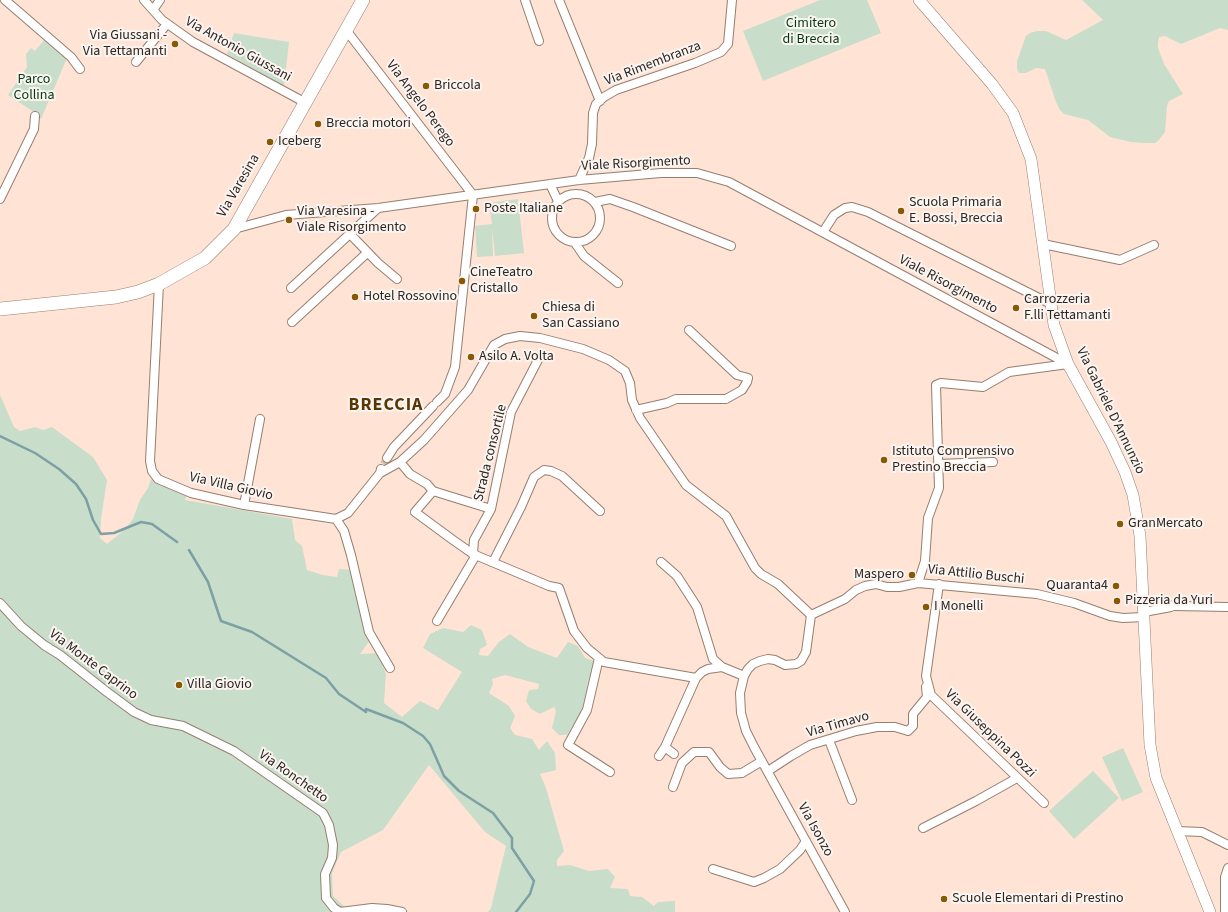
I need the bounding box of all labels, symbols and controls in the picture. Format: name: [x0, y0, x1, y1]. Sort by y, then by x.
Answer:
street label: Via Antonio Giussani: [182, 14, 294, 86]
park label: Cimitero di Breccia: [783, 16, 839, 48]
place label: Via Giussani - Via Tettamanti: [83, 28, 167, 60]
street label: Via Rimembranza: [602, 38, 704, 90]
marker: Via Giussani - Via Tettamanti: [170, 39, 180, 49]
street label: Via Angelo Perego: [382, 57, 458, 151]
park label: Parco Collina: [14, 72, 54, 104]
place label: Briccola: [434, 78, 481, 94]
marker: Briccola: [421, 81, 431, 91]
place label: Breccia motori: [326, 116, 411, 132]
marker: Breccia motori: [313, 119, 323, 129]
place label: Iceberg: [278, 134, 321, 150]
marker: Iceberg: [265, 137, 275, 147]
street label: Via Varesina: [214, 151, 264, 221]
street label: Viale Risorgimento: [581, 153, 691, 175]
place label: Scuola Primaria E. Bossi, Breccia: [909, 195, 1003, 228]
place label: Poste Italiane: [484, 201, 563, 217]
place label: Via Varesina - Viale Risorgimento: [297, 204, 406, 236]
marker: Poste Italiane: [471, 204, 481, 214]
marker: Scuola Primaria E. Bossi, Breccia: [896, 206, 906, 216]
marker: Via Varesina - Viale Risorgimento: [284, 215, 294, 225]
street label: Viale Risorgimento: [896, 252, 1000, 318]
place label: CineTeatro Cristallo: [470, 265, 533, 298]
marker: CineTeatro Cristallo: [457, 276, 467, 286]
place label: Hotel Rossovino: [363, 289, 457, 305]
marker: Hotel Rossovino: [350, 292, 360, 302]
place label: Carrozzeria F.lli Tettamanti: [1024, 292, 1111, 324]
place label: Chiesa di San Cassiano: [542, 300, 620, 332]
marker: Carrozzeria F.lli Tettamanti: [1011, 303, 1021, 313]
marker: Chiesa di San Cassiano: [529, 311, 539, 321]
street label: Via Gabriele D'Annunzio: [1072, 345, 1148, 477]
place label: Asilo A. Volta: [479, 349, 554, 365]
marker: Asilo A. Volta: [466, 352, 476, 362]
district label: BRECCIA: [349, 395, 423, 417]
street label: Strada consortile: [471, 403, 511, 503]
place label: Istituto Comprensivo Prestino Breccia: [892, 444, 1014, 476]
marker: Istituto Comprensivo Prestino Breccia: [879, 455, 889, 465]
street label: Via Villa Giovio: [188, 469, 274, 505]
place label: GranMercato: [1128, 516, 1203, 532]
marker: GranMercato: [1115, 519, 1125, 529]
street label: Via Attilio Buschi: [927, 562, 1025, 588]
place label: Maspero: [854, 567, 904, 583]
marker: Maspero: [907, 570, 917, 580]
place label: Quaranta4: [1046, 578, 1108, 594]
marker: Quaranta4: [1111, 581, 1121, 591]
place label: Pizzeria da Yuri: [1125, 593, 1213, 609]
marker: Pizzeria da Yuri: [1112, 596, 1122, 606]
place label: I Monelli: [934, 599, 983, 615]
marker: I Monelli: [921, 602, 931, 612]
street label: Via Monte Caprino: [45, 626, 141, 704]
place label: Villa Giovio: [187, 677, 252, 693]
marker: Villa Giovio: [174, 680, 184, 690]
street label: Via Giuseppina Pozzi: [941, 686, 1039, 782]
street label: Via Timavo: [805, 708, 871, 742]
street label: Via Ronchetto: [255, 747, 331, 807]
street label: Via Isonzo: [793, 800, 837, 860]
place label: Scuole Elementari di Prestino: [952, 891, 1124, 907]
marker: Scuole Elementari di Prestino: [939, 894, 949, 904]

